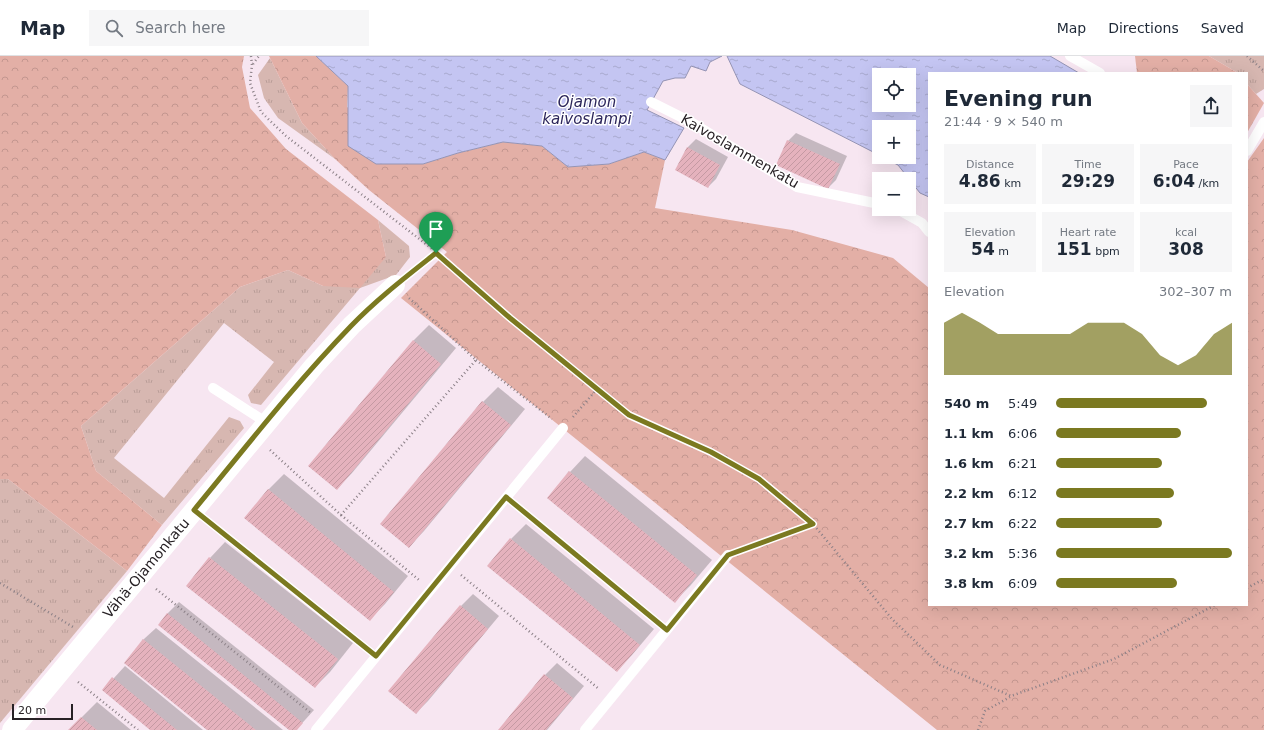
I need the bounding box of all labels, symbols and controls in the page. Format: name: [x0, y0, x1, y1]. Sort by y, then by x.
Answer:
search box: [89, 10, 369, 46]
text: Map: [20, 17, 65, 39]
icon: search: [103, 17, 125, 39]
text: Search here: [135, 19, 225, 37]
text: Map: [1057, 20, 1086, 36]
text: Directions: [1108, 20, 1179, 36]
text: Saved: [1201, 20, 1244, 36]
map controls: [872, 68, 916, 216]
button: locate: [872, 68, 916, 112]
button: share: [1190, 85, 1232, 127]
text: Evening run: [944, 86, 1093, 111]
water label: Ojamon kaivoslampi: [542, 93, 633, 128]
street label: Kaivoslammenkatu: [678, 111, 802, 191]
text: 21:44 · 9 × 540 m: [944, 114, 1063, 129]
button: +: [872, 120, 916, 164]
text: Distance: [966, 158, 1014, 171]
text: Time: [1075, 158, 1101, 171]
text: Pace: [1173, 158, 1199, 171]
text: 4.86: [959, 171, 1001, 191]
text: 29:29: [1061, 171, 1115, 191]
text: 6:04: [1153, 171, 1195, 191]
button: −: [872, 172, 916, 216]
text: km: [1001, 177, 1021, 190]
text: /km: [1195, 177, 1219, 190]
pin: [419, 212, 453, 253]
icon: arrive: [425, 218, 447, 240]
text: Elevation: [964, 226, 1016, 239]
text: Heart rate: [1060, 226, 1116, 239]
text: kcal: [1175, 226, 1197, 239]
text: 54: [971, 239, 995, 259]
text: 151: [1056, 239, 1092, 259]
text: 308: [1168, 239, 1204, 259]
text: m: [995, 245, 1009, 258]
text: bpm: [1092, 245, 1120, 258]
text: Elevation: [944, 284, 1004, 299]
text: 302–307 m: [1159, 284, 1232, 299]
text: 540 m: [944, 396, 989, 411]
text: 5:49: [1008, 396, 1037, 411]
text: 1.1 km: [944, 426, 994, 441]
text: 6:06: [1008, 426, 1037, 441]
text: 1.6 km: [944, 456, 994, 471]
text: 6:21: [1008, 456, 1037, 471]
text: 2.2 km: [944, 486, 994, 501]
text: 6:12: [1008, 486, 1037, 501]
street label: Vähä-Ojamonkatu: [100, 515, 192, 621]
text: 2.7 km: [944, 516, 994, 531]
text: 6:22: [1008, 516, 1037, 531]
text: 3.2 km: [944, 546, 994, 561]
text: 5:36: [1008, 546, 1037, 561]
text: 3.8 km: [944, 576, 994, 591]
text: 6:09: [1008, 576, 1037, 591]
scale bar: [12, 702, 73, 721]
text: 20 m: [18, 704, 46, 717]

